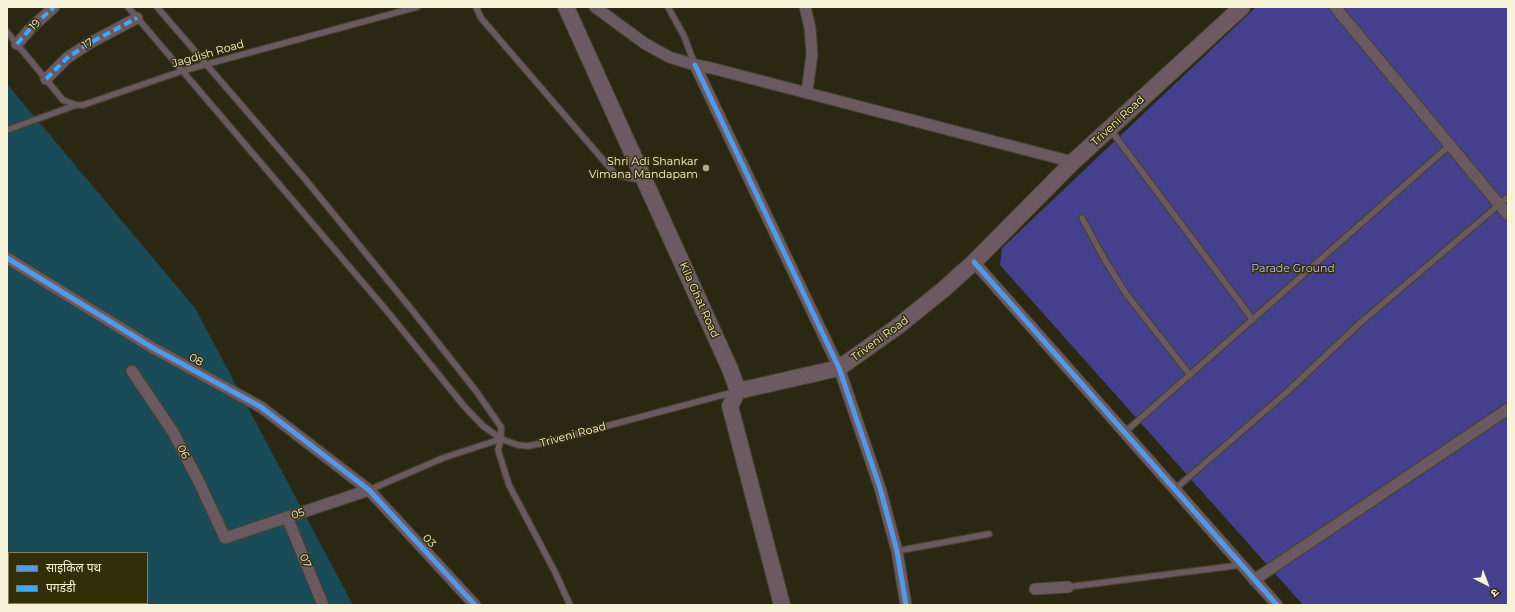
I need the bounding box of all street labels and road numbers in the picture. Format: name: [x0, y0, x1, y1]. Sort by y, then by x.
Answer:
street label: 19: [27, 17, 43, 33]
street label: 17: [80, 36, 96, 52]
street label: Jagdish Road: [170, 37, 246, 71]
street label: Triveni Road: [1089, 93, 1147, 149]
street label: Kila Ghat Road: [676, 260, 722, 340]
street label: Triveni Road: [849, 314, 911, 364]
street label: 08: [187, 351, 205, 369]
street label: Triveni Road: [538, 420, 608, 450]
street label: 06: [174, 443, 192, 461]
street label: 05: [289, 506, 307, 522]
street label: 03: [420, 532, 438, 550]
street label: 07: [296, 552, 314, 570]

